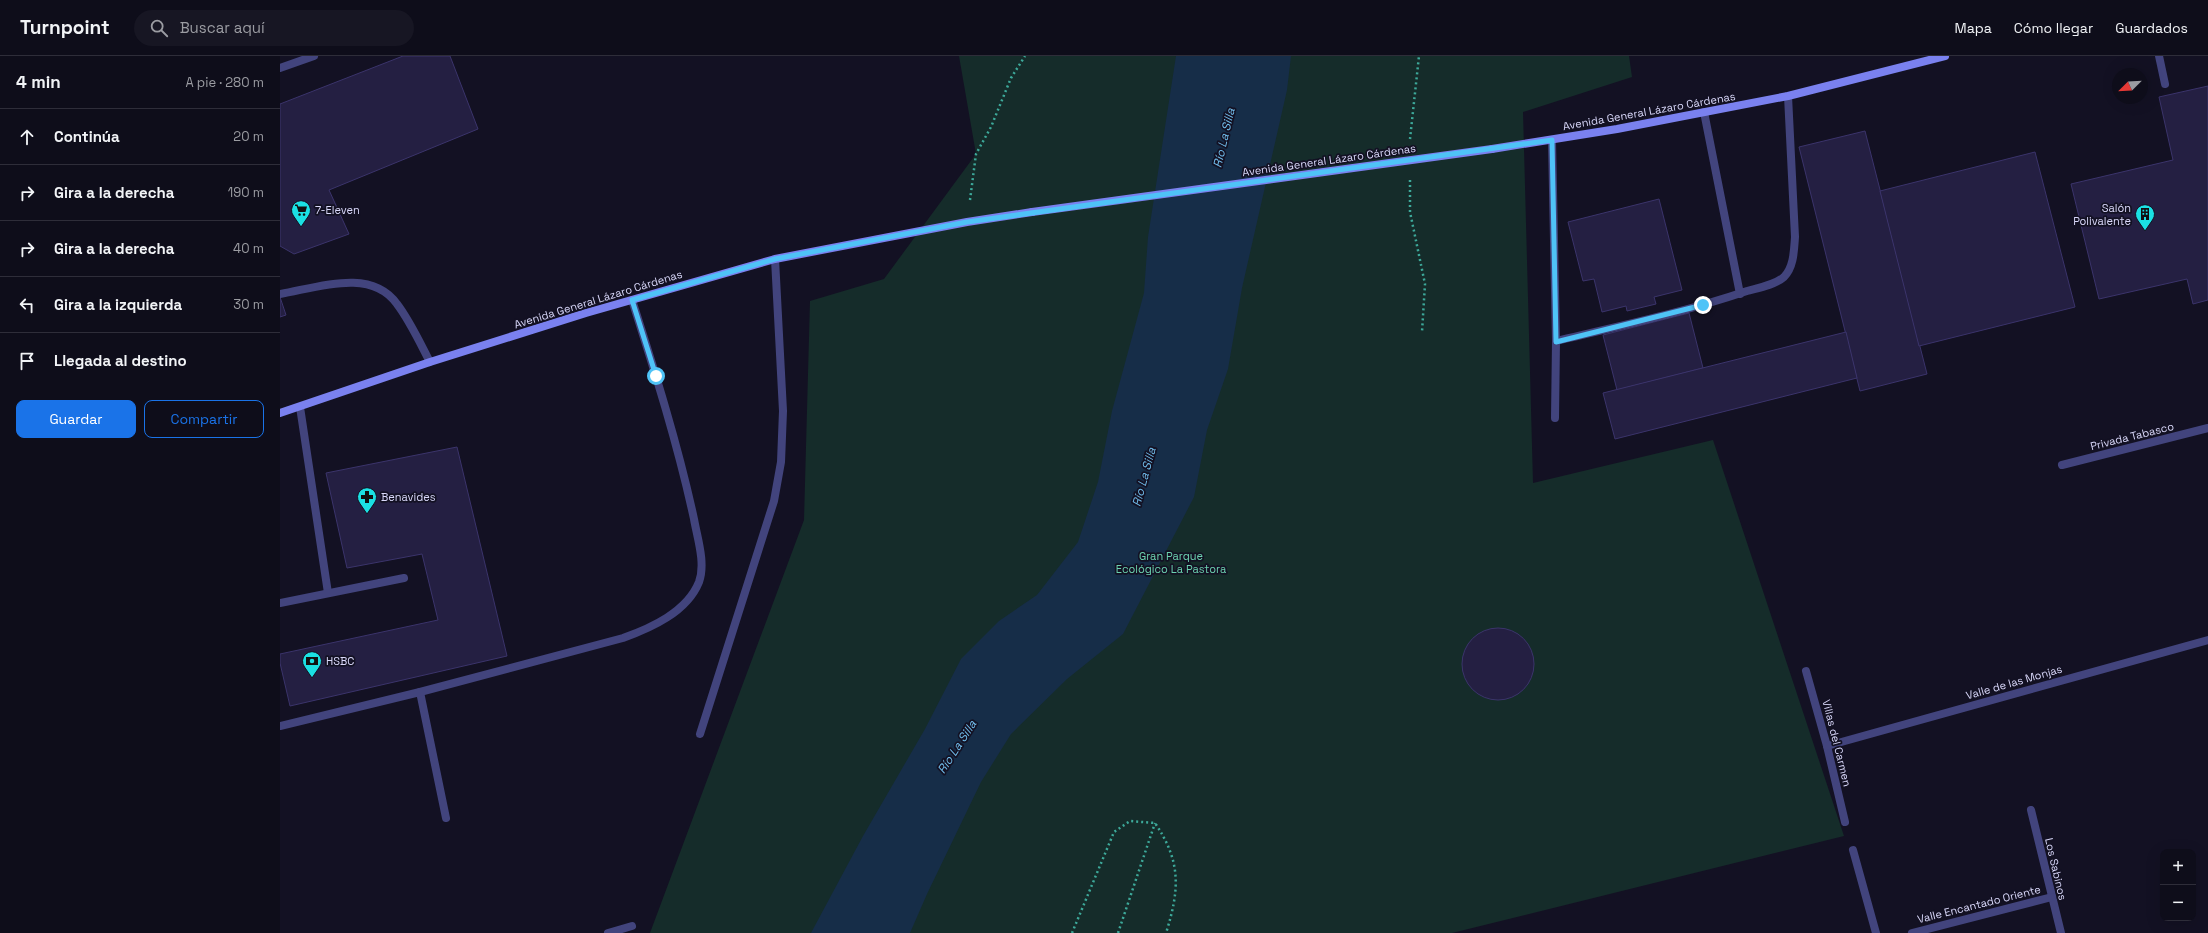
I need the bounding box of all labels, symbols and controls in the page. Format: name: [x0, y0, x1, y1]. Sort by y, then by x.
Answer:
search box: [134, 10, 414, 46]
text: Turnpoint: [20, 15, 110, 40]
icon: search: [148, 17, 170, 39]
text: Buscar aquí: [180, 18, 265, 37]
text: Mapa: [1955, 19, 1992, 37]
text: Cómo llegar: [2014, 19, 2093, 37]
text: Guardados: [2115, 19, 2188, 37]
north arrow: [2112, 68, 2148, 104]
text: 4 min: [16, 71, 61, 93]
text: A pie · 280 m: [185, 74, 264, 91]
street label: Avenida General Lázaro Cárdenas: [1562, 89, 1737, 133]
water label: Río La Silla: [1209, 107, 1239, 169]
icon: ahead: [16, 126, 38, 148]
text: Continúa: [54, 127, 120, 146]
text: 20 m: [233, 128, 264, 145]
street label: Avenida General Lázaro Cárdenas: [1241, 141, 1417, 179]
icon: right: [16, 182, 38, 204]
text: Gira a la derecha: [54, 183, 174, 202]
text: 190 m: [228, 184, 264, 201]
supermarket icon: 7-Eleven: [290, 199, 312, 227]
place label: Salón Polivalente: [2073, 201, 2131, 228]
place label: 7-Eleven: [315, 203, 360, 217]
building icon: Salón Polivalente: [2134, 203, 2156, 231]
icon: right: [16, 238, 38, 260]
text: Gira a la derecha: [54, 239, 174, 258]
text: 40 m: [233, 240, 264, 257]
street label: Avenida General Lázaro Cárdenas: [512, 267, 684, 331]
icon: left: [16, 294, 38, 316]
text: Gira a la izquierda: [54, 295, 182, 314]
text: 30 m: [233, 296, 264, 313]
route end: [1694, 296, 1712, 314]
icon: arrive: [16, 350, 38, 372]
text: Llegada al destino: [54, 351, 187, 370]
route start: [647, 367, 665, 385]
button: Guardar: [16, 400, 136, 438]
button: Compartir: [144, 400, 264, 438]
street label: Privada Tabasco: [2089, 419, 2175, 453]
water label: Río La Silla: [1128, 446, 1160, 508]
pharmacy icon: Benavides: [356, 486, 378, 514]
place label: Benavides: [381, 490, 436, 504]
park label: Gran Parque Ecológico La Pastora: [1116, 549, 1227, 576]
bank icon: HSBC: [301, 650, 323, 678]
place label: HSBC: [326, 654, 354, 668]
street label: Valle de las Monjas: [1964, 662, 2064, 702]
street label: Villas del Carmen: [1819, 698, 1855, 788]
water label: Río La Silla: [934, 717, 980, 777]
street label: Los Sabinos: [2042, 836, 2070, 902]
map controls: [2160, 849, 2196, 921]
button: +: [2160, 849, 2196, 885]
street label: Valle Encantado Oriente: [1916, 882, 2042, 926]
button: −: [2160, 885, 2196, 921]

